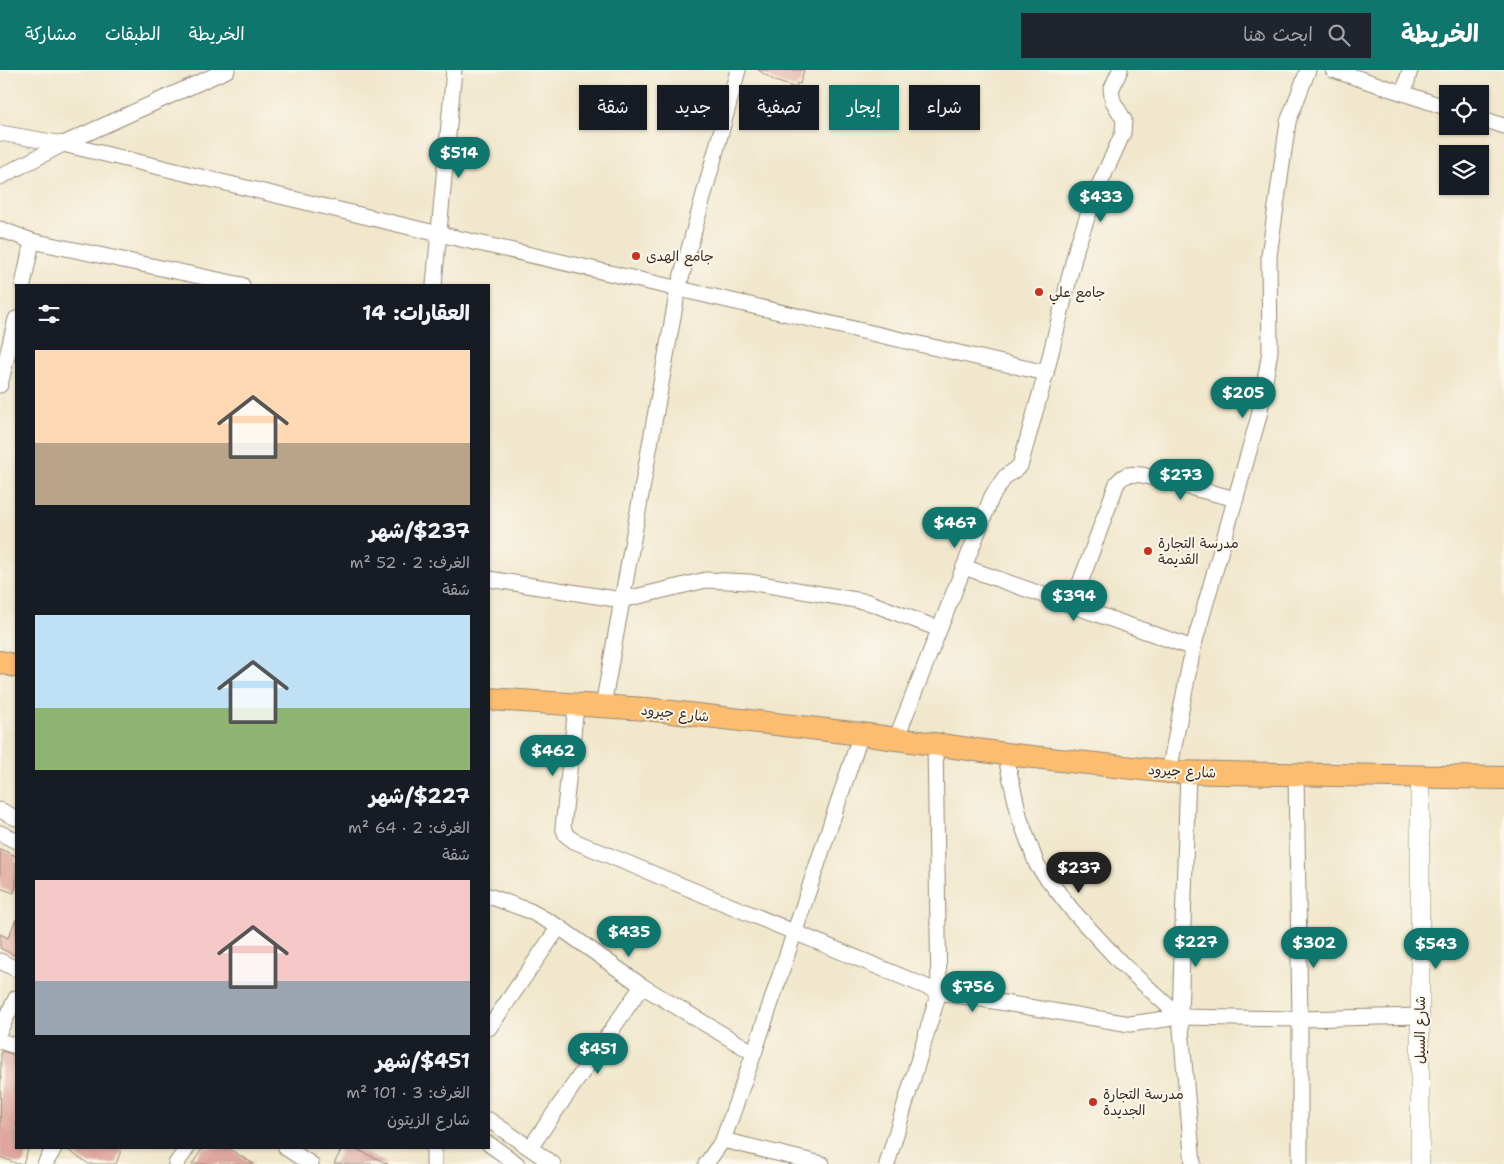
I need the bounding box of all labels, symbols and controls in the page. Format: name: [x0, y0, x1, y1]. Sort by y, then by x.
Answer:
search box: [1021, 13, 1371, 58]
text: الخريطة: [1401, 18, 1479, 50]
icon: search: [1325, 21, 1353, 49]
text: مشاركة: [25, 22, 77, 46]
text: الطبقات: [105, 22, 161, 46]
text: الخريطة: [189, 22, 245, 46]
text: ابحث هنا: [1243, 22, 1313, 47]
chip: شقة: [579, 85, 647, 130]
chip: جديد: [657, 85, 729, 130]
chip: تصفية: [739, 85, 819, 130]
chip: إيجار: [829, 85, 899, 130]
chip: شراء: [909, 85, 980, 130]
map controls: [1439, 85, 1489, 195]
button: locate: [1439, 85, 1489, 135]
pin: $514: [429, 136, 489, 179]
text: $514: [440, 142, 478, 163]
button: layers: [1439, 145, 1489, 195]
pin: $433: [1071, 180, 1131, 223]
text: $433: [1079, 186, 1123, 207]
place label: جامع الهدى: [646, 247, 714, 267]
marker: جامع الهدى: [630, 250, 642, 262]
place label: جامع علي: [1049, 283, 1105, 305]
marker: جامع علي: [1033, 286, 1045, 298]
text: العقارات: 14: [362, 299, 470, 327]
icon: filters: [35, 300, 63, 328]
pin: $205: [1213, 376, 1273, 419]
icon: home: [208, 382, 298, 472]
text: $205: [1222, 382, 1264, 403]
pin: $273: [1151, 458, 1211, 501]
text: $273: [1160, 464, 1202, 485]
pin: $467: [925, 506, 985, 549]
text: $467: [933, 512, 977, 533]
text: $237/شهر: [369, 517, 470, 545]
place label: مدرسة التجارة القديمة: [1158, 534, 1239, 568]
marker: مدرسة التجارة القديمة: [1142, 545, 1154, 557]
text: الغرف: 2 · 52 m²: [350, 552, 470, 573]
text: شقة: [442, 579, 470, 600]
pin: $394: [1044, 580, 1104, 622]
text: $394: [1052, 585, 1096, 606]
icon: home: [208, 647, 298, 737]
street label: شارع جيرود: [640, 700, 710, 727]
pin: $462: [523, 734, 583, 777]
text: $462: [531, 740, 575, 761]
street label: شارع جيرود: [1147, 760, 1217, 783]
text: $227/شهر: [369, 782, 470, 810]
text: الغرف: 2 · 64 m²: [348, 817, 470, 838]
text: شقة: [442, 844, 470, 865]
pin: $237: [1049, 852, 1109, 894]
text: $237: [1057, 857, 1101, 878]
icon: home: [208, 912, 298, 1002]
pin: $435: [599, 916, 659, 958]
text: $435: [608, 921, 650, 942]
pin: $227: [1166, 926, 1226, 968]
pin: $302: [1284, 926, 1344, 969]
pin: $543: [1406, 928, 1466, 970]
text: $227: [1174, 931, 1218, 952]
text: $302: [1292, 932, 1336, 953]
text: $543: [1415, 933, 1457, 954]
pin: $756: [943, 970, 1003, 1013]
text: $756: [952, 976, 994, 997]
street label: شارع السيل: [1411, 996, 1430, 1064]
pin: $451: [568, 1032, 628, 1075]
text: $451: [579, 1038, 617, 1059]
text: $451/شهر: [376, 1047, 470, 1075]
text: الغرف: 3 · 101 m²: [346, 1082, 470, 1103]
place label: مدرسة التجارة الجديدة: [1103, 1085, 1184, 1119]
marker: مدرسة التجارة الجديدة: [1087, 1096, 1099, 1108]
text: شارع الزيتون: [387, 1109, 470, 1130]

